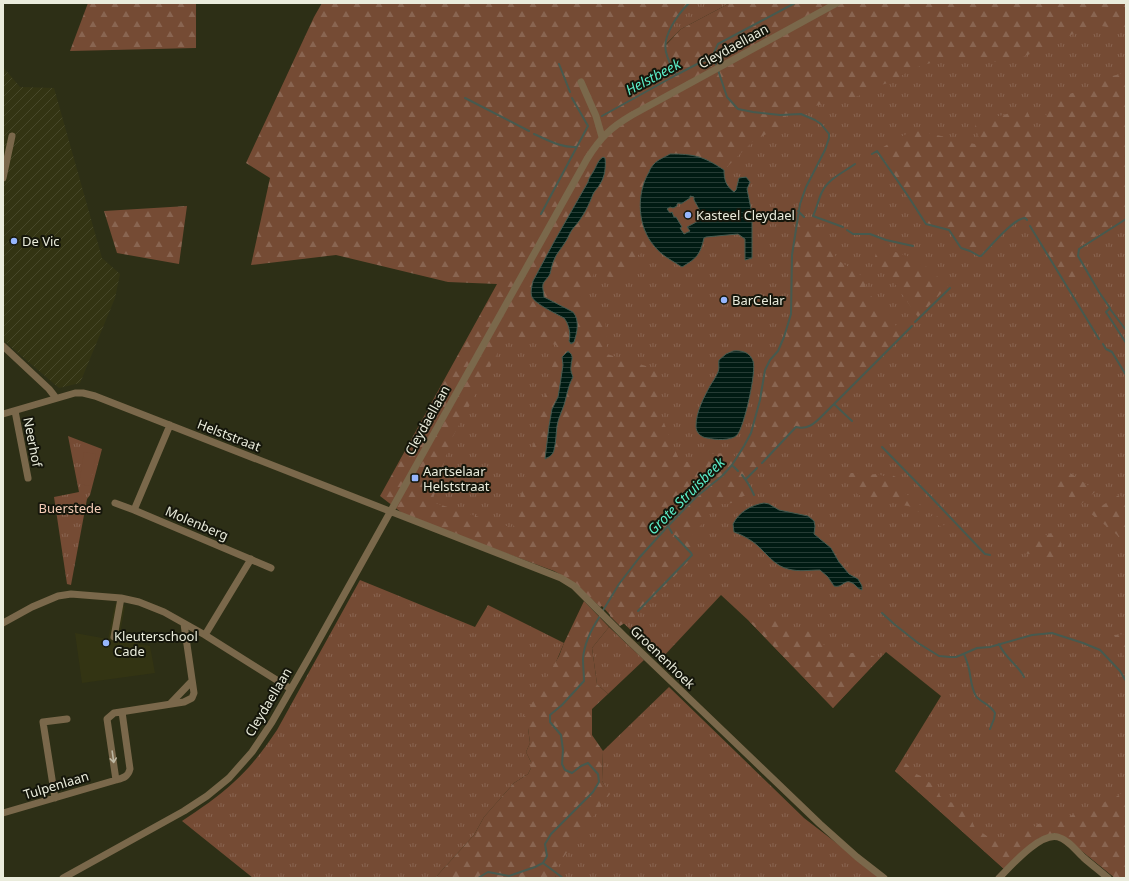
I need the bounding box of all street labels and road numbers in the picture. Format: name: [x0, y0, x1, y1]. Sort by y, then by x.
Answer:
street label: Cleydaellaan: [695, 19, 771, 73]
street label: Cleydaellaan: [400, 382, 454, 458]
street label: Helststraat: [195, 415, 264, 455]
street label: Neerhof: [19, 416, 47, 470]
street label: Molenberg: [163, 502, 231, 544]
street label: Groenenhoek: [627, 622, 699, 692]
street label: Cleydaellaan: [240, 664, 296, 740]
street label: Tulpenlaan: [21, 767, 91, 803]

